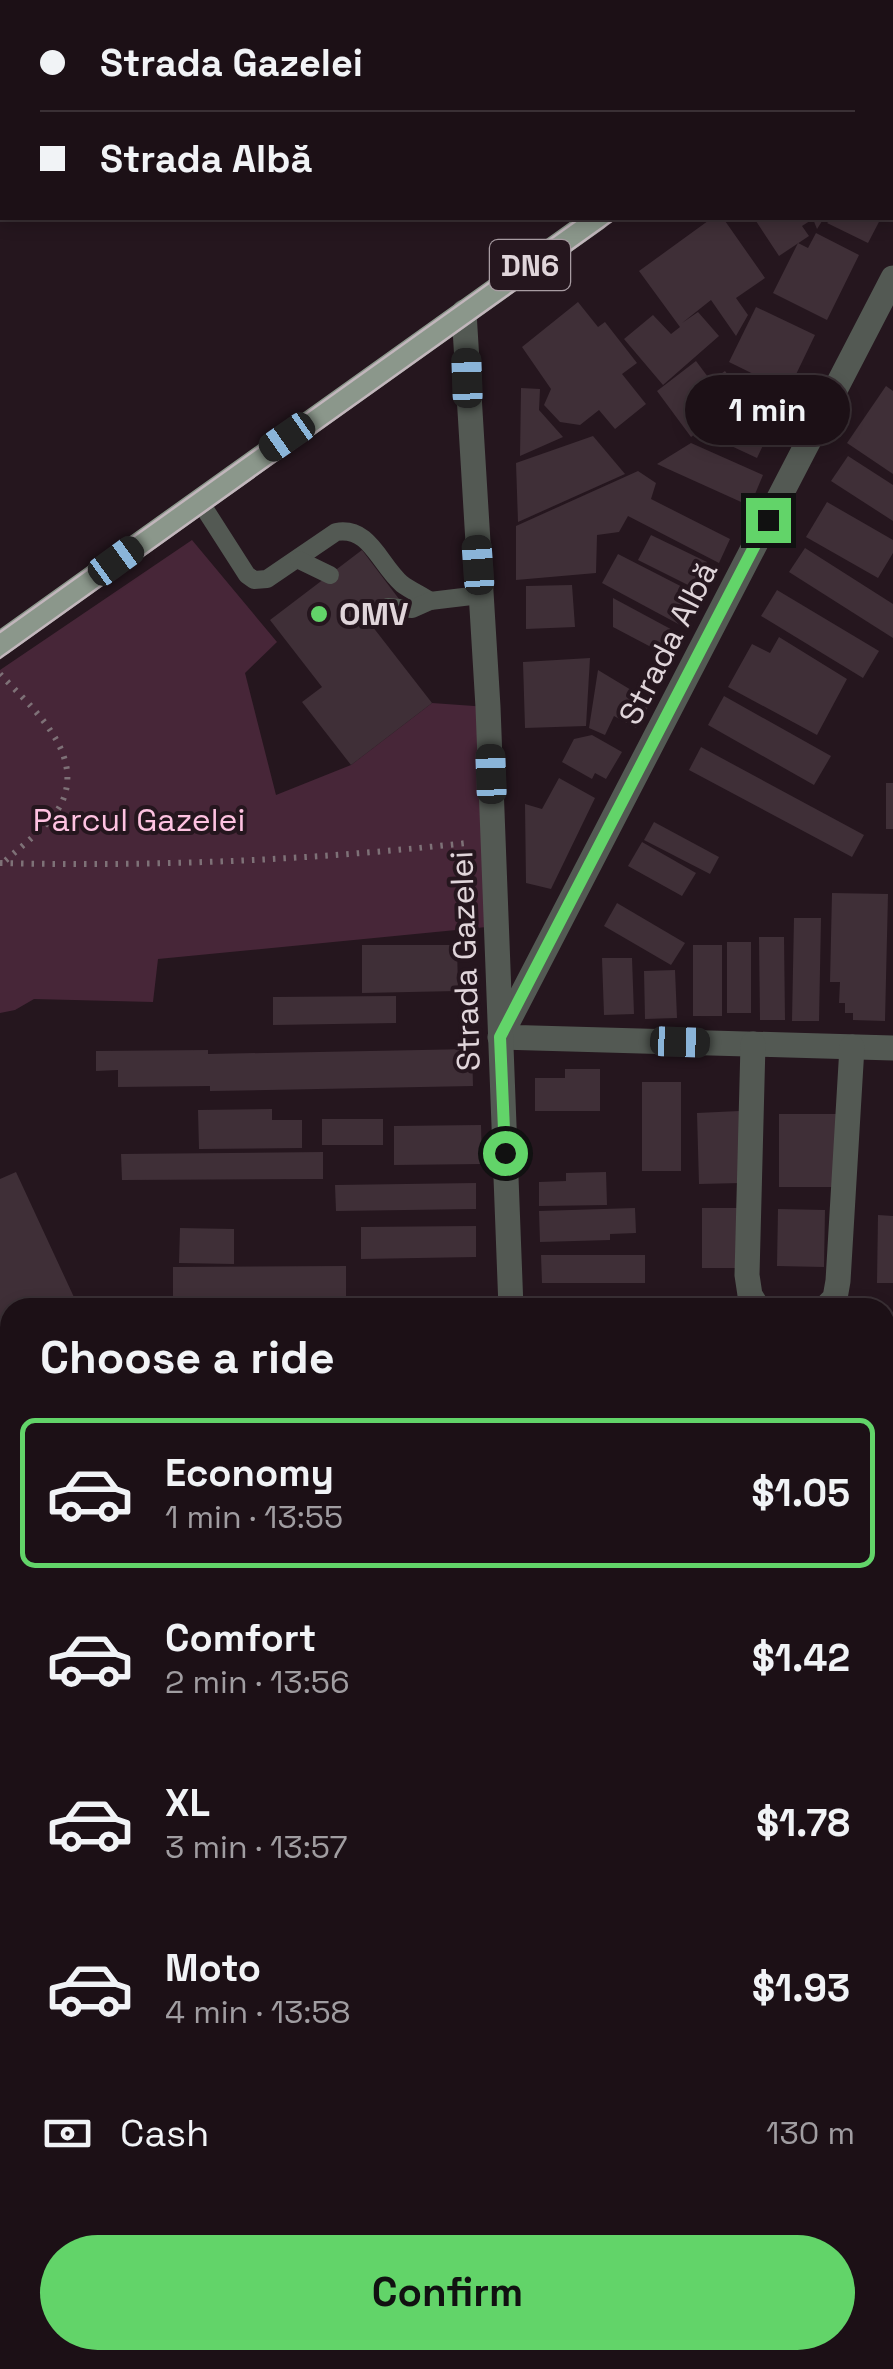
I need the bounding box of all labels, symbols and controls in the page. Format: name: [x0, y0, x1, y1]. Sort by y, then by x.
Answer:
text: Strada Gazelei: [100, 39, 363, 87]
text: Strada Albă: [100, 135, 312, 183]
road number: DN6: [490, 240, 570, 290]
car: [451, 347, 483, 409]
callout: 1 min: [686, 375, 850, 445]
text: 1 min: [728, 390, 807, 430]
car: [254, 408, 320, 466]
route end: [746, 498, 791, 543]
car: [83, 531, 149, 591]
car: [461, 534, 495, 596]
street label: Strada Albă: [610, 555, 726, 731]
place label: OMV: [339, 594, 409, 634]
marker: OMV: [308, 603, 330, 625]
car: [475, 743, 507, 805]
park label: Parcul Gazelei: [33, 800, 245, 840]
street label: Strada Gazelei: [441, 850, 489, 1072]
car: [649, 1026, 711, 1058]
route start: [483, 1131, 528, 1176]
text: Choose a ride: [40, 1329, 335, 1386]
icon: car: [45, 1448, 135, 1538]
text: Economy: [165, 1449, 334, 1497]
text: $1.05: [752, 1469, 850, 1517]
text: 1 min · 13:55: [165, 1497, 343, 1537]
icon: car: [45, 1613, 135, 1703]
text: Comfort: [165, 1614, 316, 1662]
text: $1.42: [752, 1634, 850, 1682]
text: 2 min · 13:56: [165, 1662, 349, 1702]
icon: car: [45, 1778, 135, 1868]
text: XL: [165, 1779, 210, 1827]
text: $1.78: [756, 1799, 850, 1847]
text: 3 min · 13:57: [165, 1827, 348, 1867]
icon: car: [45, 1943, 135, 2033]
text: Moto: [165, 1944, 261, 1992]
text: $1.93: [752, 1964, 850, 2012]
text: 4 min · 13:58: [165, 1992, 351, 2032]
icon: cash: [40, 2106, 95, 2161]
text: Cash: [120, 2109, 209, 2157]
text: 130 m: [766, 2113, 855, 2153]
button: Confirm: [40, 2235, 855, 2350]

